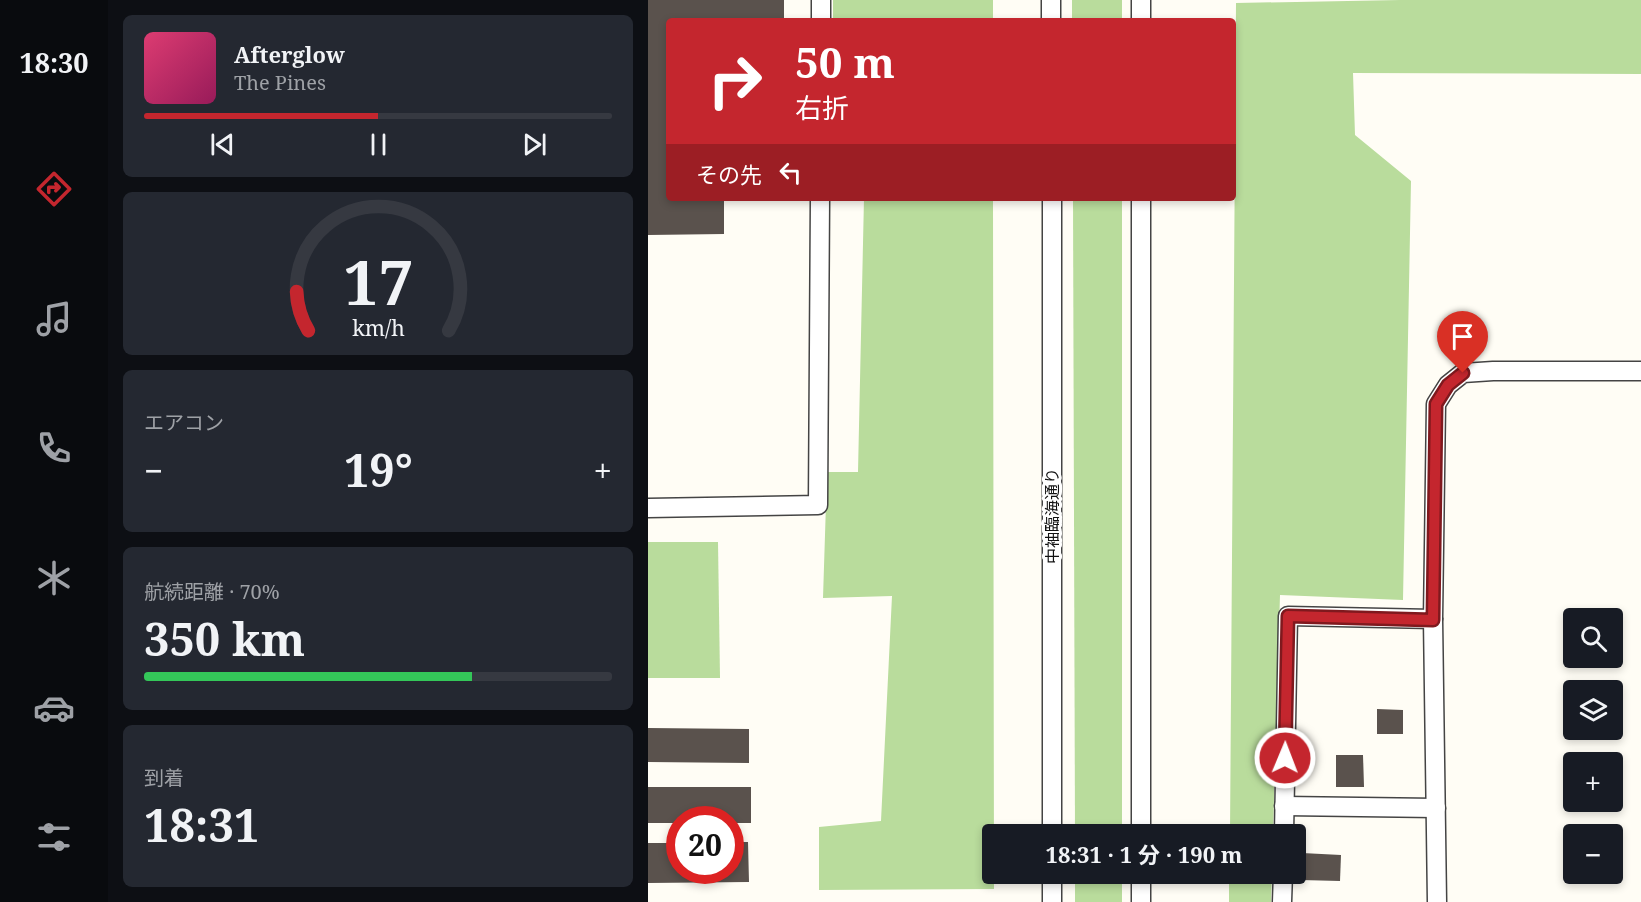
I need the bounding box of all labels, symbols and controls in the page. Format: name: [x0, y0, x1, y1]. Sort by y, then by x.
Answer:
text: 50 m: [795, 33, 895, 90]
text: Afterglow: [234, 39, 345, 69]
icon: right: [696, 42, 774, 120]
text: 18:30: [19, 44, 89, 81]
text: The Pines: [234, 69, 326, 96]
text: 右折: [795, 89, 849, 126]
icon: previous: [206, 128, 239, 161]
icon: pause: [362, 128, 395, 161]
icon: next: [518, 128, 551, 161]
icon: left: [774, 156, 807, 189]
text: その先: [696, 159, 762, 189]
icon: directions: [33, 168, 75, 210]
text: 17: [343, 238, 413, 323]
icon: music: [33, 298, 75, 340]
pin: [1437, 311, 1488, 373]
text: km/h: [352, 313, 405, 342]
icon: arrive: [1446, 320, 1479, 353]
text: エアコン: [144, 409, 224, 436]
icon: phone: [33, 427, 75, 469]
text: 19°: [344, 439, 413, 500]
text: −: [144, 448, 163, 493]
text: +: [594, 448, 612, 493]
street label: 中袖臨海通り: [1041, 468, 1063, 564]
icon: climate: [33, 557, 75, 599]
text: 航続距離 · 70%: [144, 578, 280, 605]
text: 350 km: [144, 608, 305, 669]
map controls: [1563, 608, 1623, 884]
button: search: [1563, 608, 1623, 668]
button: layers: [1563, 680, 1623, 740]
icon: car: [33, 687, 75, 729]
position arrow: [1253, 726, 1317, 790]
button: +: [1563, 752, 1623, 812]
text: 到着: [144, 764, 184, 791]
text: 18:31: [144, 794, 259, 855]
speed limit sign: 20: [666, 806, 744, 884]
icon: filters: [33, 816, 75, 858]
button: −: [1563, 824, 1623, 884]
text: 18:31 · 1 分 · 190 m: [1045, 839, 1243, 869]

